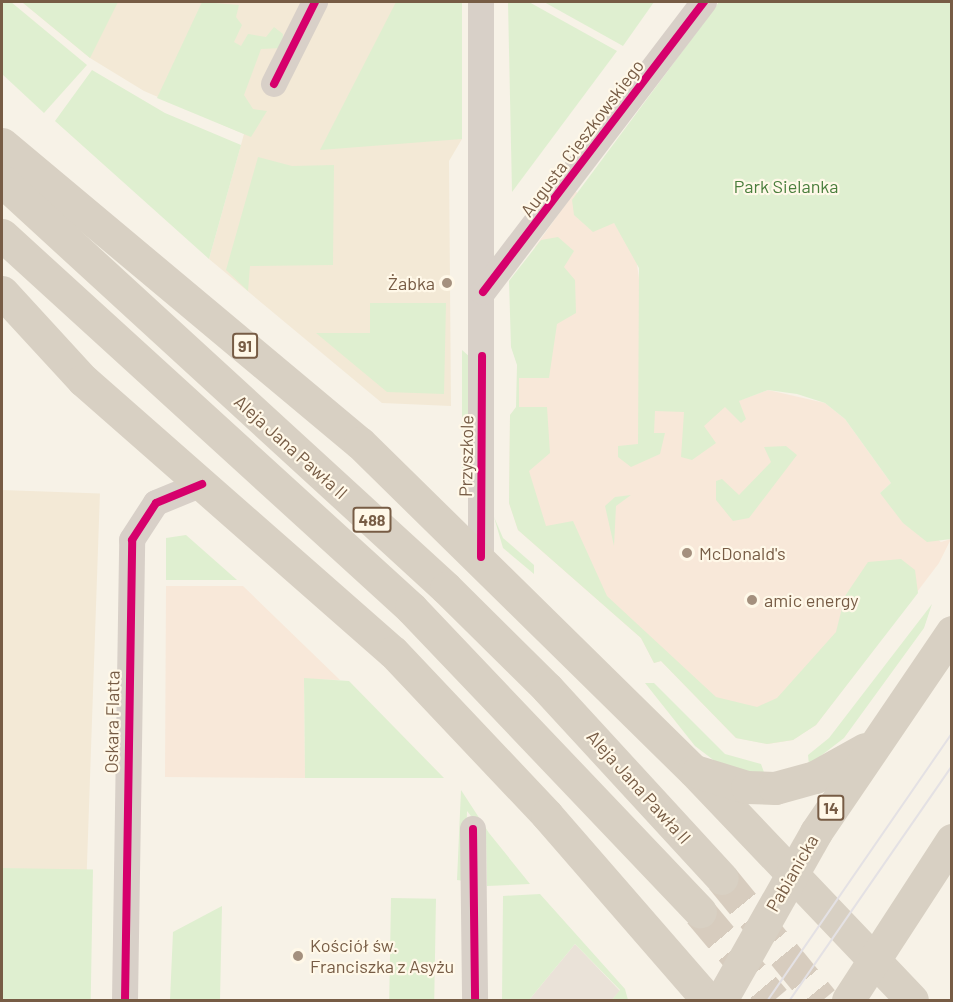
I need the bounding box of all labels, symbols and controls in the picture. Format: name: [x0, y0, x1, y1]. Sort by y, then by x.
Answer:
street label: Augusta Cieszkowskiego: [516, 55, 648, 221]
park label: Park Sielanka: [734, 175, 838, 197]
place label: Żabka: [388, 272, 435, 294]
marker: Żabka: [440, 276, 454, 290]
road number: 91: [232, 333, 258, 359]
street label: Aleja Jana Pawła II: [230, 390, 352, 504]
street label: Przyszkole: [454, 415, 478, 497]
road number: 488: [352, 507, 392, 533]
place label: McDonald's: [699, 542, 786, 564]
marker: McDonald's: [680, 546, 694, 560]
place label: amic energy: [764, 589, 859, 611]
marker: amic energy: [745, 593, 759, 607]
street label: Oskara Flatta: [100, 670, 124, 774]
street label: Aleja Jana Pawła II: [582, 726, 696, 848]
road number: 14: [816, 795, 846, 821]
street label: Pabianicka: [761, 831, 823, 915]
place label: Kościół św. Franciszka z Asyżu: [310, 935, 454, 978]
marker: Kościół św. Franciszka z Asyżu: [291, 949, 305, 963]

